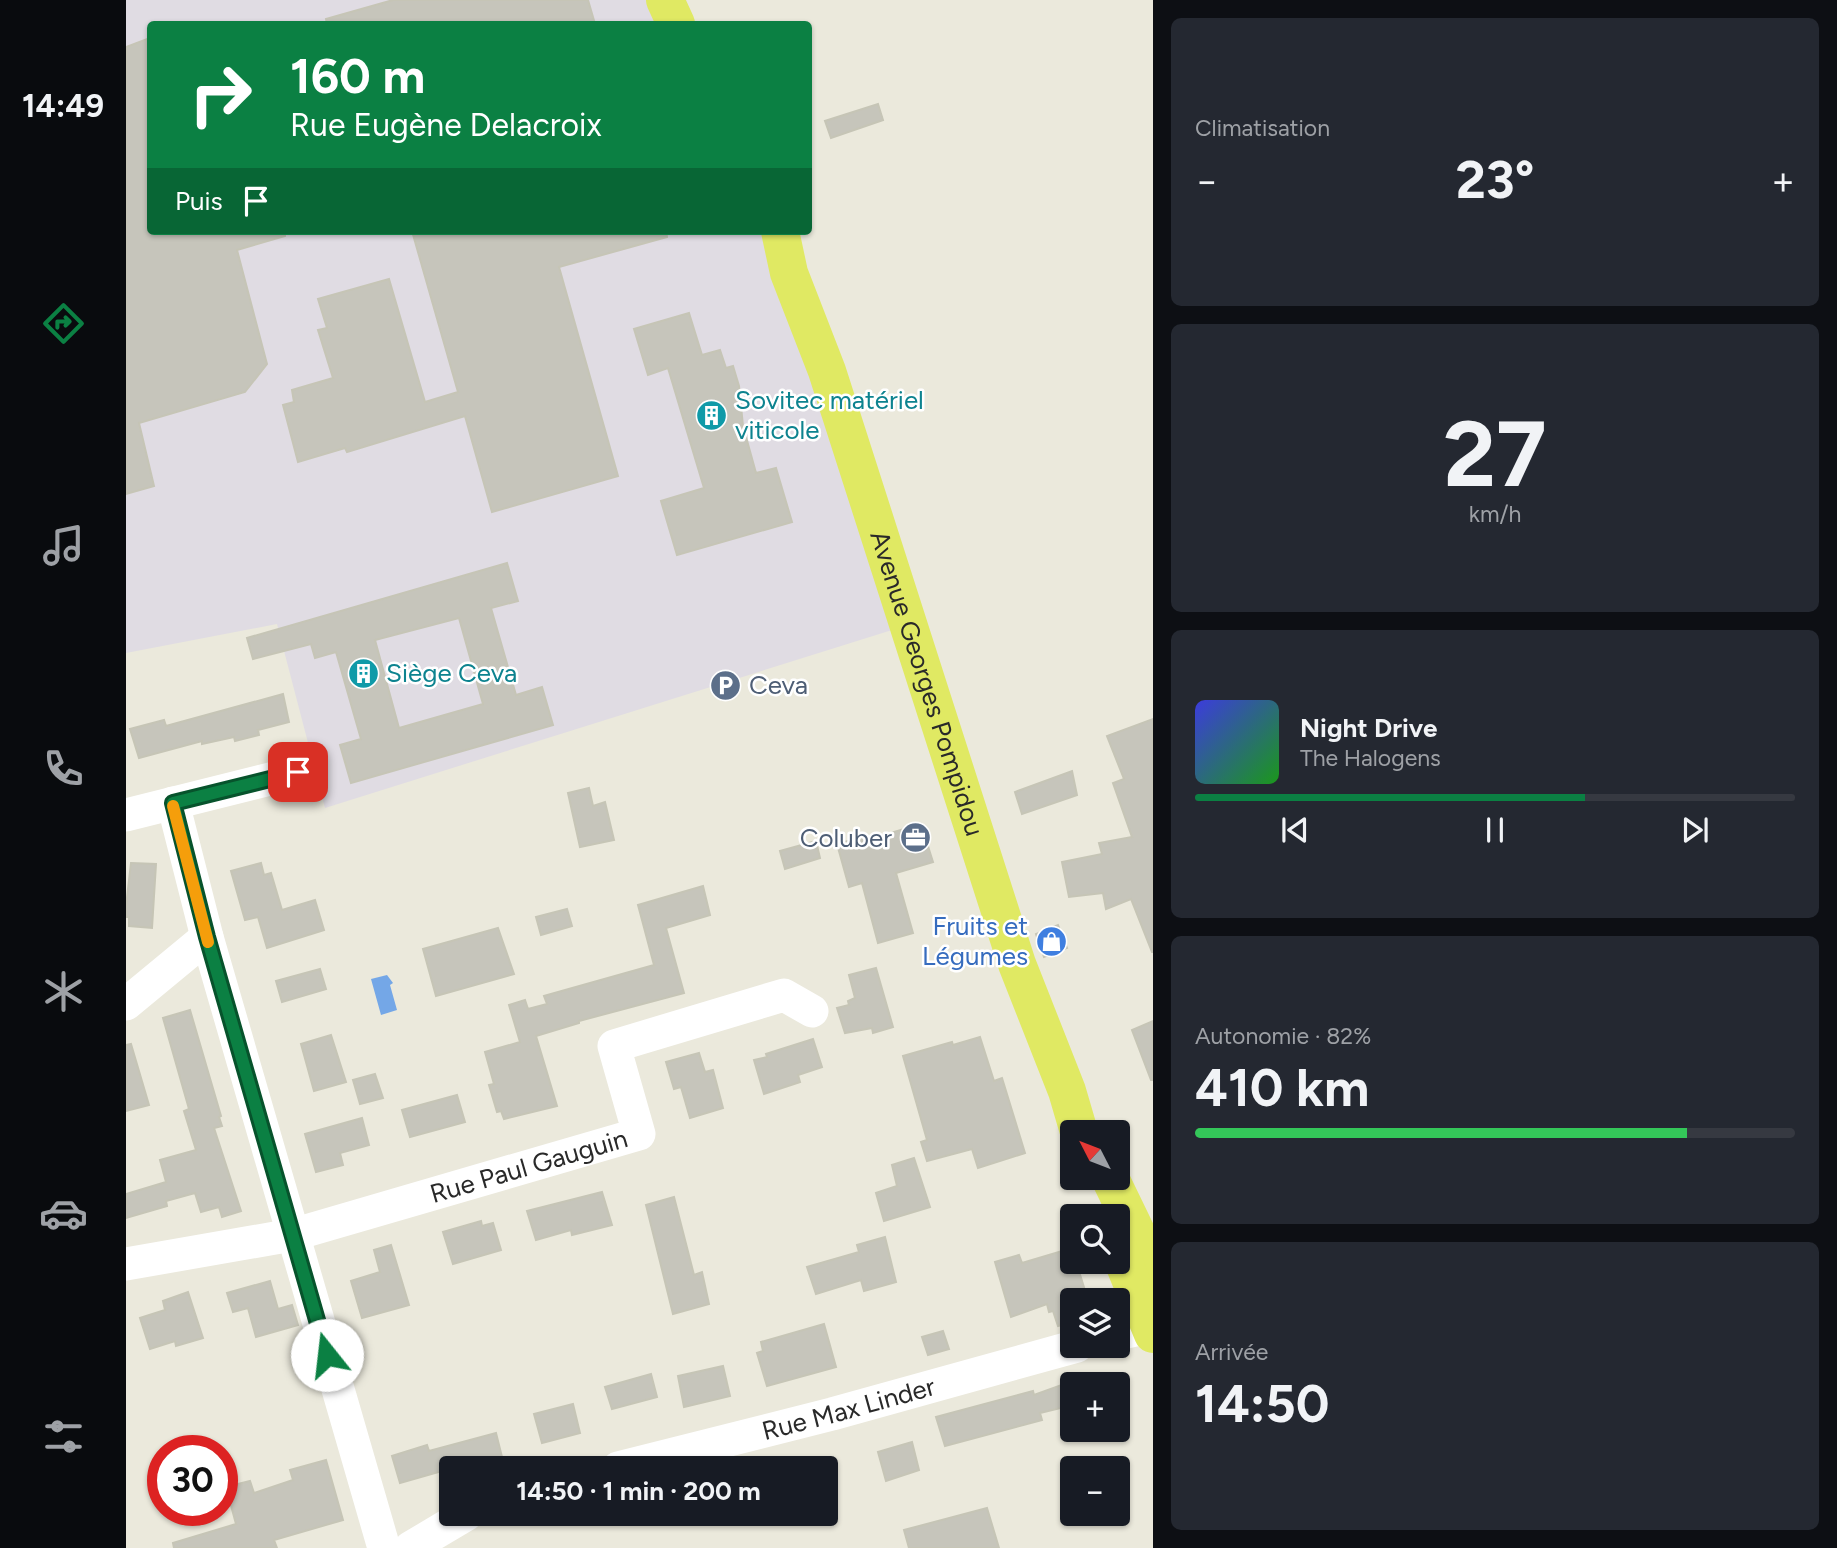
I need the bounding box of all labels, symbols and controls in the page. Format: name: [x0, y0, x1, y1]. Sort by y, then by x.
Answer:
text: 160 m: [290, 46, 425, 105]
icon: right: [175, 49, 266, 140]
text: 14:49: [22, 87, 104, 125]
text: Rue Eugène Delacroix: [290, 106, 602, 144]
text: Climatisation: [1195, 114, 1330, 142]
text: 23°: [1456, 149, 1534, 211]
text: −: [1195, 158, 1219, 204]
text: +: [1771, 158, 1795, 204]
icon: arrive: [237, 182, 275, 220]
text: Puis: [175, 185, 223, 217]
icon: directions: [39, 299, 88, 348]
place label: Sovitec matériel viticole: [735, 384, 924, 446]
building icon: Sovitec matériel viticole: [695, 398, 729, 432]
text: 27: [1443, 400, 1547, 509]
text: km/h: [1469, 500, 1521, 528]
icon: music: [39, 521, 88, 570]
street label: Avenue Georges Pompidou: [863, 527, 991, 840]
building icon: Siège Ceva: [346, 656, 380, 690]
place label: Siège Ceva: [386, 657, 517, 689]
parking icon: Ceva: [709, 668, 743, 702]
place label: Ceva: [749, 669, 808, 701]
text: Night Drive: [1300, 712, 1437, 744]
pin: [268, 742, 328, 802]
icon: phone: [39, 744, 88, 793]
text: The Halogens: [1300, 744, 1441, 772]
icon: arrive: [279, 753, 317, 791]
icon: previous: [1276, 811, 1314, 849]
icon: pause: [1476, 811, 1514, 849]
icon: next: [1676, 811, 1714, 849]
office icon: Coluber: [898, 821, 932, 855]
place label: Coluber: [800, 822, 892, 854]
place label: Fruits et Légumes: [922, 910, 1028, 972]
shop icon: Fruits et Légumes: [1034, 924, 1068, 958]
icon: climate: [39, 967, 88, 1016]
text: Autonomie · 82%: [1195, 1022, 1371, 1050]
text: 410 km: [1195, 1057, 1369, 1119]
north arrow: [1060, 1120, 1130, 1190]
map controls: [1060, 1120, 1130, 1526]
street label: Rue Paul Gauguin: [426, 1122, 631, 1210]
icon: car: [39, 1189, 88, 1238]
button: search: [1060, 1204, 1130, 1274]
button: layers: [1060, 1288, 1130, 1358]
position arrow: [290, 1318, 364, 1392]
text: Arrivée: [1195, 1338, 1268, 1366]
street label: Rue Max Linder: [759, 1370, 939, 1447]
button: +: [1060, 1372, 1130, 1442]
text: 14:50: [1195, 1373, 1329, 1435]
icon: filters: [39, 1412, 88, 1461]
speed limit sign: 30: [147, 1435, 238, 1526]
button: −: [1060, 1456, 1130, 1526]
text: 14:50 · 1 min · 200 m: [516, 1475, 761, 1507]

